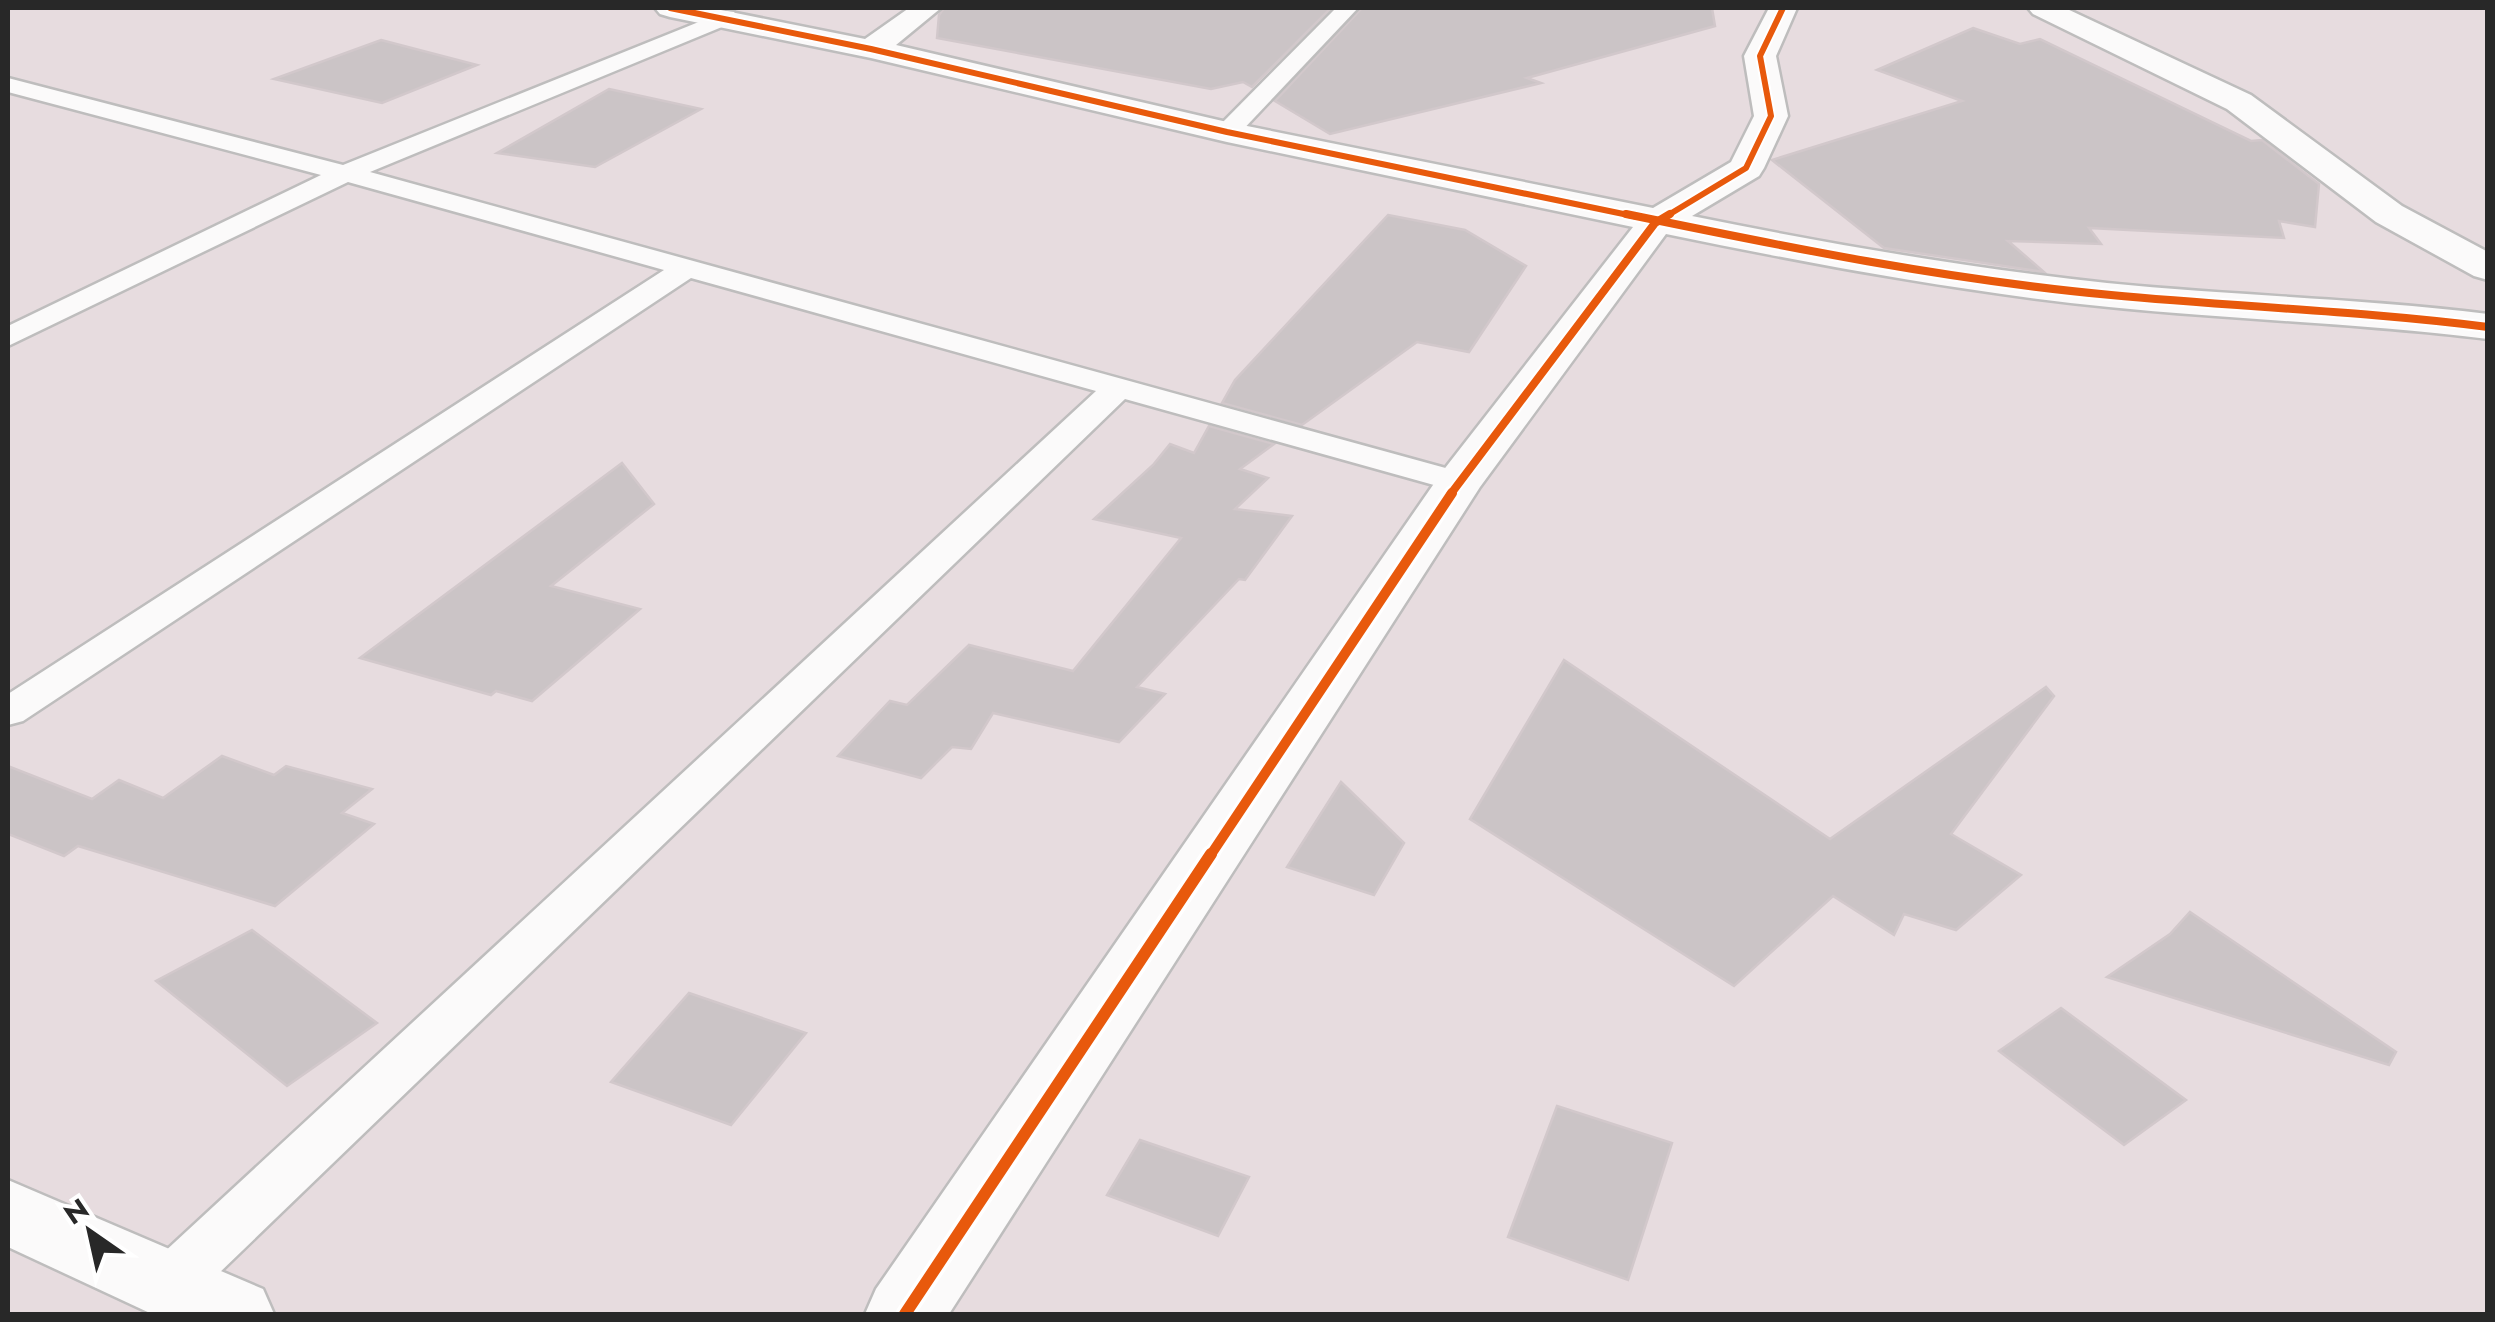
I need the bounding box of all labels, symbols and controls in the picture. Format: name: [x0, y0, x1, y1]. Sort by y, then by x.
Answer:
north arrow: [40, 1182, 140, 1282]
text: N: [56, 1188, 97, 1235]

